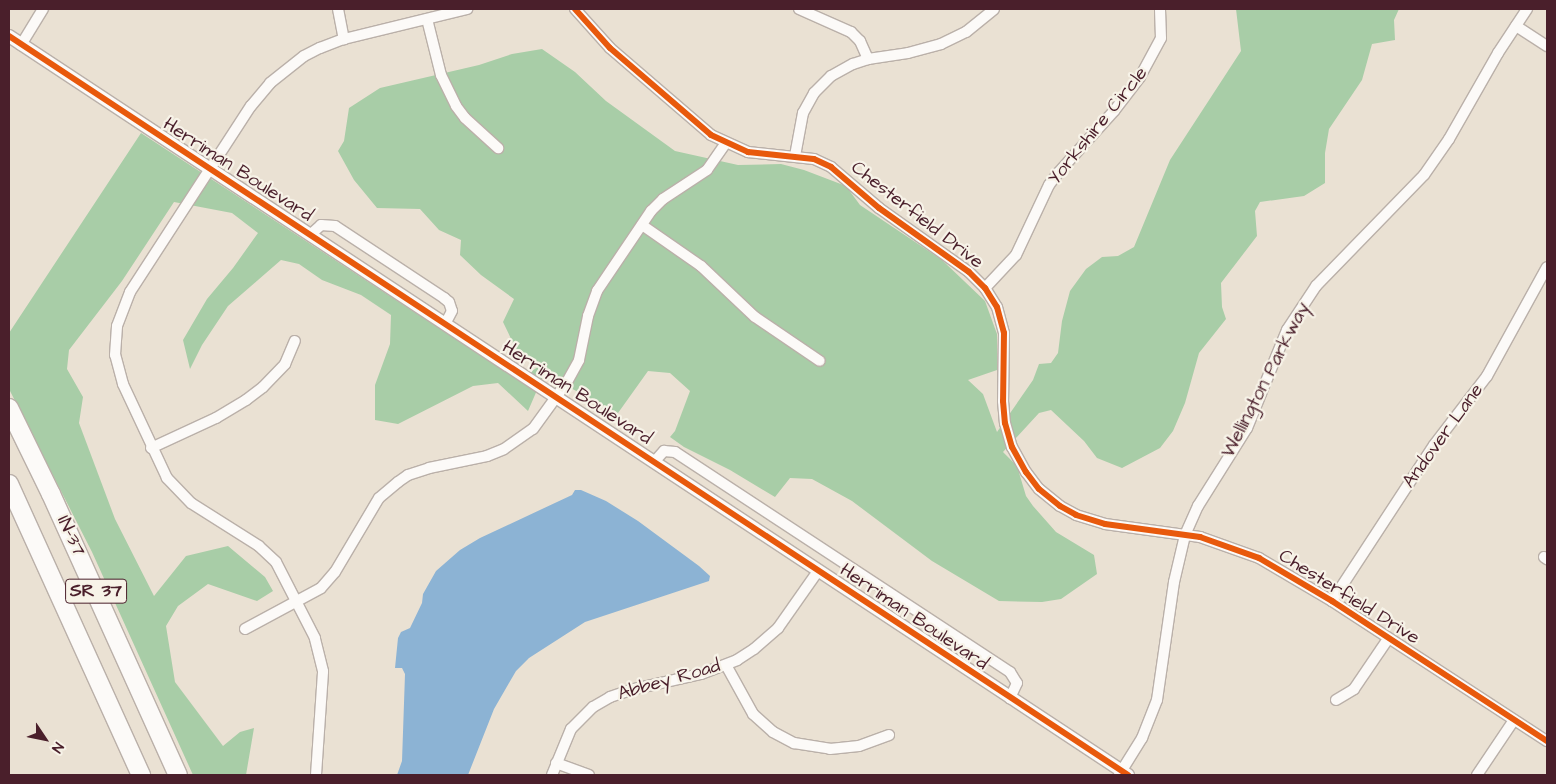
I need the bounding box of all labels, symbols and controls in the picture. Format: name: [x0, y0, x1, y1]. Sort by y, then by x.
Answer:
street label: Yorkshire Circle: [1043, 62, 1153, 190]
street label: Herriman Boulevard: [159, 113, 317, 227]
street label: Chesterfield Drive: [846, 156, 988, 274]
street label: Wellington Parkway: [1217, 299, 1315, 461]
street label: Herriman Boulevard: [498, 336, 656, 450]
street label: Andover Lane: [1398, 380, 1488, 492]
street label: IN-37: [52, 512, 90, 560]
street label: Chesterfield Drive: [1274, 544, 1424, 650]
street label: Herriman Boulevard: [835, 559, 993, 675]
road number: SR 37: [65, 576, 127, 606]
street label: Abbey Road: [615, 655, 723, 705]
north arrow: [20, 714, 70, 764]
text: N: [47, 738, 68, 757]

